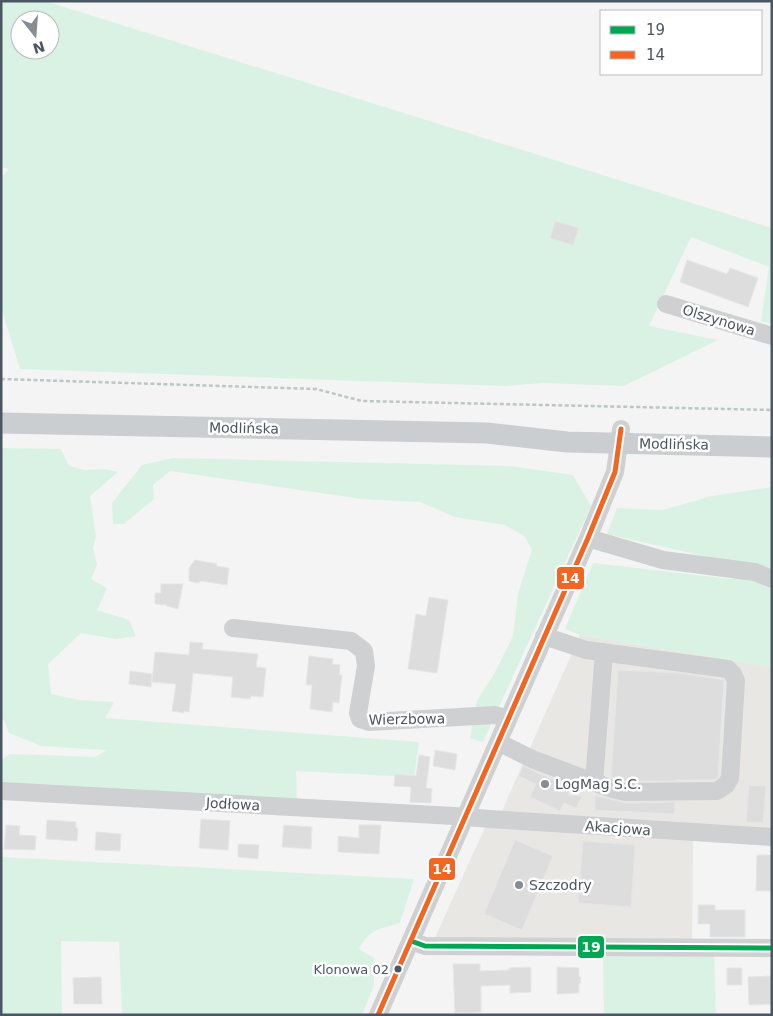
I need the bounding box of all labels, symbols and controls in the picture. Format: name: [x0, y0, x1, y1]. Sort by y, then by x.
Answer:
north arrow: [10, 10, 60, 60]
legend: [600, 10, 763, 75]
text: 19: [646, 21, 665, 39]
text: N: [31, 38, 47, 57]
text: 14: [646, 46, 665, 64]
street label: Olszynowa: [681, 301, 757, 339]
street label: Modlińska: [209, 419, 279, 437]
street label: Modlińska: [639, 435, 709, 453]
line badge: 14: [556, 566, 585, 590]
text: 14: [560, 570, 580, 586]
street label: Wierzbowa: [369, 710, 445, 728]
place label: LogMag S.C.: [555, 776, 642, 792]
marker: LogMag S.C.: [539, 778, 551, 790]
street label: Jodłowa: [205, 795, 260, 813]
street label: Akacjowa: [584, 818, 652, 838]
line badge: 14: [428, 857, 456, 881]
text: 14: [432, 861, 452, 877]
place label: Szczodry: [529, 877, 592, 893]
marker: Szczodry: [513, 879, 525, 891]
line badge: 19: [577, 935, 605, 959]
text: 19: [581, 939, 601, 955]
place label: Klonowa 02: [313, 962, 389, 977]
marker: Klonowa 02: [393, 964, 403, 974]

